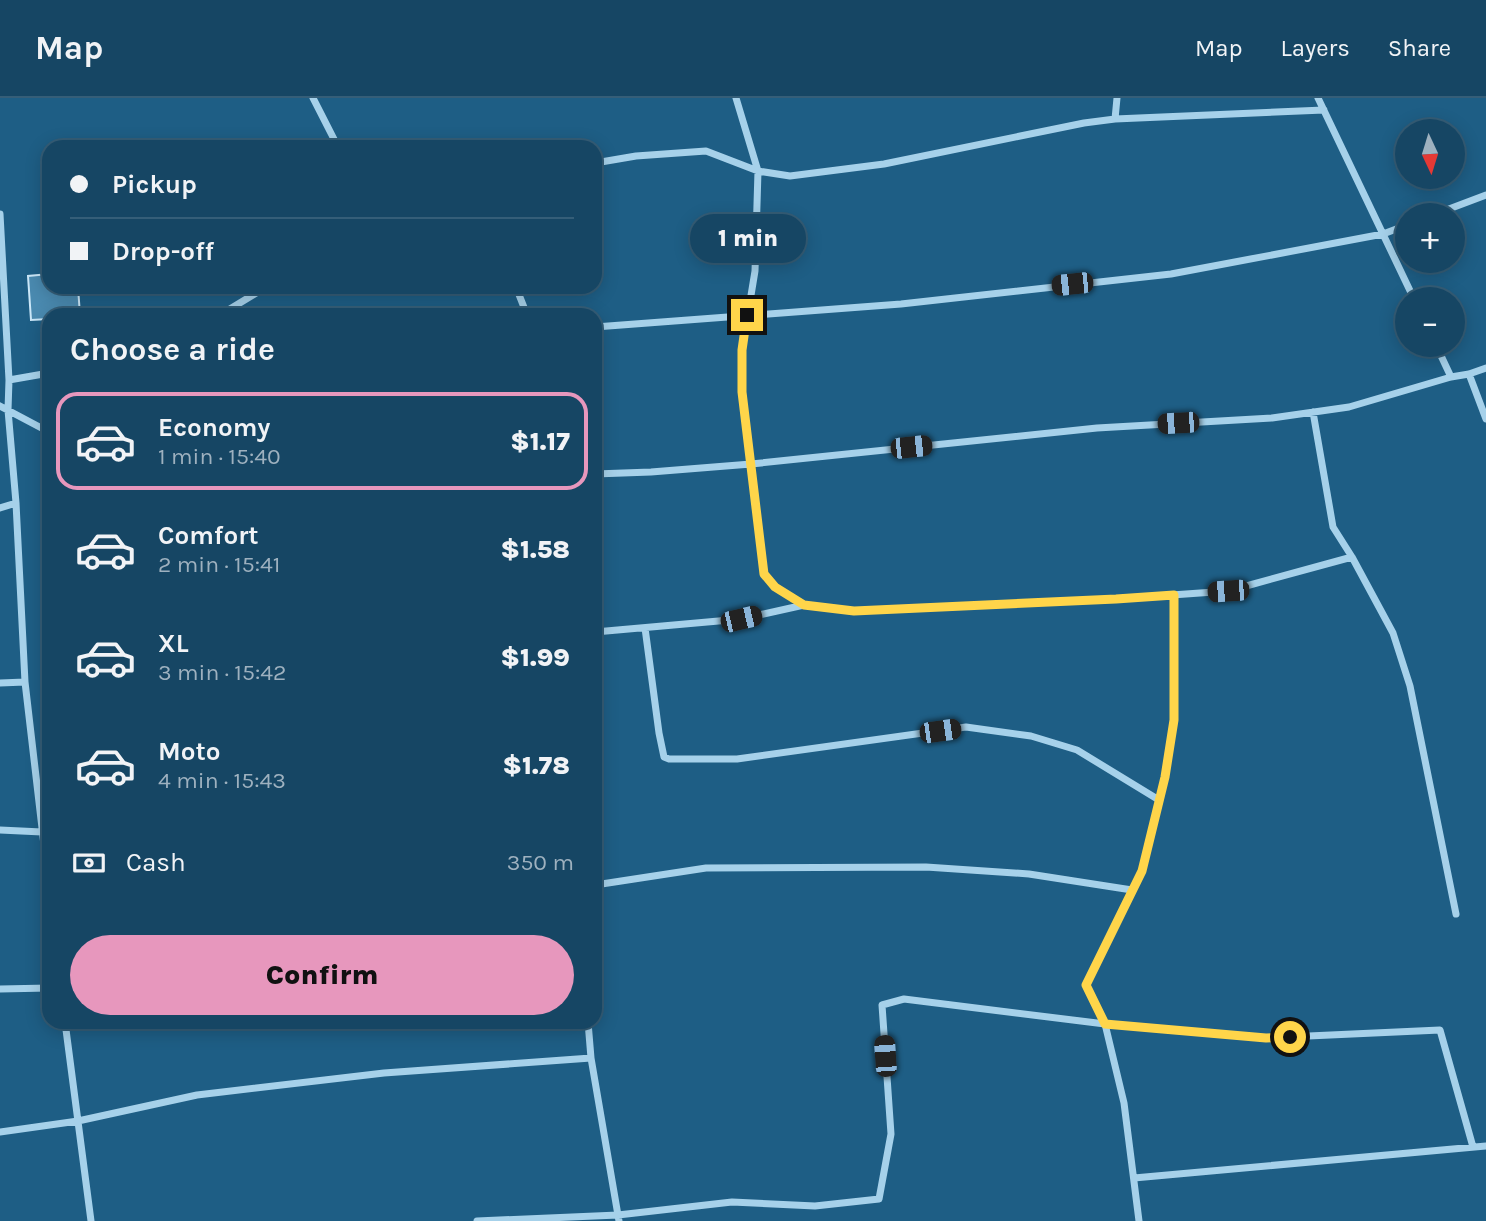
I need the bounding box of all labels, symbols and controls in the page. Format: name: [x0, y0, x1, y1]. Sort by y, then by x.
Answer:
text: Map: [35, 29, 103, 67]
text: Map: [1195, 34, 1243, 62]
text: Layers: [1281, 34, 1350, 62]
text: Share: [1388, 34, 1451, 62]
north arrow: [1395, 119, 1465, 189]
map controls: [1395, 119, 1465, 357]
text: Pickup: [112, 169, 197, 200]
button: +: [1395, 203, 1465, 273]
callout: 1 min: [689, 214, 805, 262]
text: 1 min: [718, 225, 778, 252]
text: Drop-off: [112, 236, 214, 267]
car: [1051, 271, 1094, 297]
button: −: [1395, 287, 1465, 357]
route end: [731, 299, 763, 331]
text: Choose a ride: [70, 331, 275, 368]
icon: car: [74, 410, 137, 473]
car: [1157, 411, 1200, 435]
text: Economy: [158, 412, 270, 443]
text: $1.17: [510, 426, 570, 457]
car: [890, 434, 933, 460]
text: 1 min · 15:40: [158, 443, 281, 470]
icon: car: [74, 518, 137, 581]
text: Comfort: [158, 520, 259, 551]
text: $1.58: [501, 534, 570, 565]
text: 2 min · 15:41: [158, 551, 280, 578]
car: [1207, 579, 1250, 603]
car: [719, 604, 764, 634]
icon: car: [74, 626, 137, 689]
text: XL: [158, 628, 189, 659]
text: $1.99: [501, 642, 570, 673]
text: 3 min · 15:42: [158, 659, 286, 686]
car: [918, 718, 963, 744]
icon: car: [74, 734, 137, 797]
text: Moto: [158, 736, 220, 767]
text: $1.78: [503, 750, 570, 781]
text: 4 min · 15:43: [158, 767, 286, 794]
icon: cash: [70, 844, 108, 882]
text: Cash: [126, 847, 186, 878]
text: 350 m: [507, 849, 574, 876]
button: Confirm: [70, 935, 574, 1015]
route start: [1274, 1021, 1306, 1053]
car: [874, 1034, 897, 1078]

